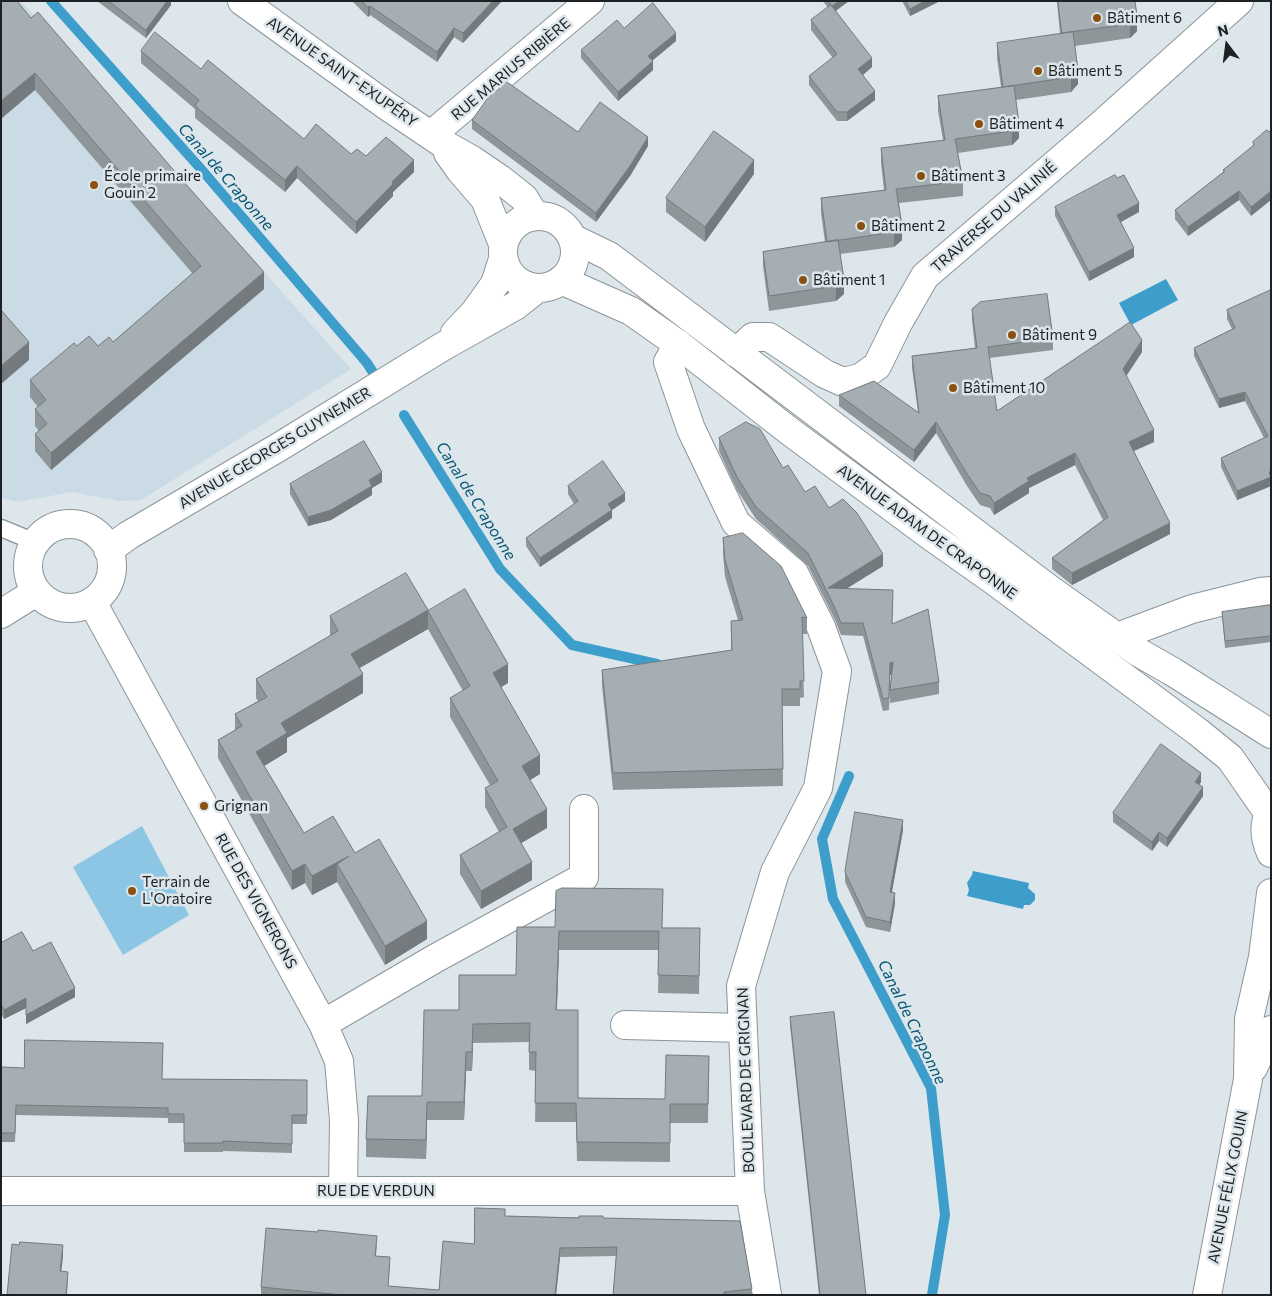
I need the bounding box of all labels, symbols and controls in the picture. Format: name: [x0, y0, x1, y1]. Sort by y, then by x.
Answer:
place label: Bâtiment 6: [1107, 9, 1182, 27]
marker: Bâtiment 6: [1091, 12, 1103, 24]
street label: AVENUE SAINT-EXUPÉRY: [263, 13, 421, 131]
street label: RUE MARIUS RIBIÈRE: [448, 14, 574, 124]
north arrow: [1202, 20, 1252, 70]
text: N: [1216, 20, 1230, 40]
place label: Bâtiment 5: [1048, 62, 1123, 80]
marker: Bâtiment 5: [1032, 65, 1044, 77]
place label: Bâtiment 4: [989, 115, 1064, 133]
marker: Bâtiment 4: [973, 118, 985, 130]
water label: Canal de Craponne: [174, 119, 278, 235]
street label: TRAVERSE DU VALINIÉ: [928, 158, 1060, 276]
place label: École primaire Gouin 2: [104, 167, 201, 202]
place label: Bâtiment 3: [931, 167, 1006, 185]
marker: Bâtiment 3: [915, 170, 927, 182]
marker: École primaire Gouin 2: [88, 179, 100, 191]
place label: Bâtiment 2: [871, 217, 945, 235]
marker: Bâtiment 2: [855, 220, 867, 232]
place label: Bâtiment 1: [813, 271, 885, 289]
marker: Bâtiment 1: [797, 274, 809, 286]
place label: Bâtiment 9: [1022, 326, 1097, 344]
marker: Bâtiment 9: [1006, 329, 1018, 341]
place label: Bâtiment 10: [963, 379, 1045, 397]
marker: Bâtiment 10: [947, 382, 959, 394]
street label: AVENUE GEORGES GUYNEMER: [176, 383, 374, 513]
water label: Canal de Craponne: [432, 438, 520, 564]
street label: AVENUE ADAM DE CRAPONNE: [834, 461, 1020, 603]
place label: Grignan: [214, 797, 268, 815]
marker: Grignan: [198, 800, 210, 812]
street label: RUE DES VIGNERONS: [211, 830, 301, 972]
place label: Terrain de L'Oratoire: [142, 873, 212, 908]
marker: Terrain de L'Oratoire: [126, 885, 138, 897]
water label: Canal de Craponne: [874, 957, 950, 1087]
street label: BOULEVARD DE GRIGNAN: [734, 987, 758, 1173]
street label: AVENUE FÉLIX GOUIN: [1204, 1109, 1252, 1265]
street label: RUE DE VERDUN: [317, 1182, 435, 1200]

